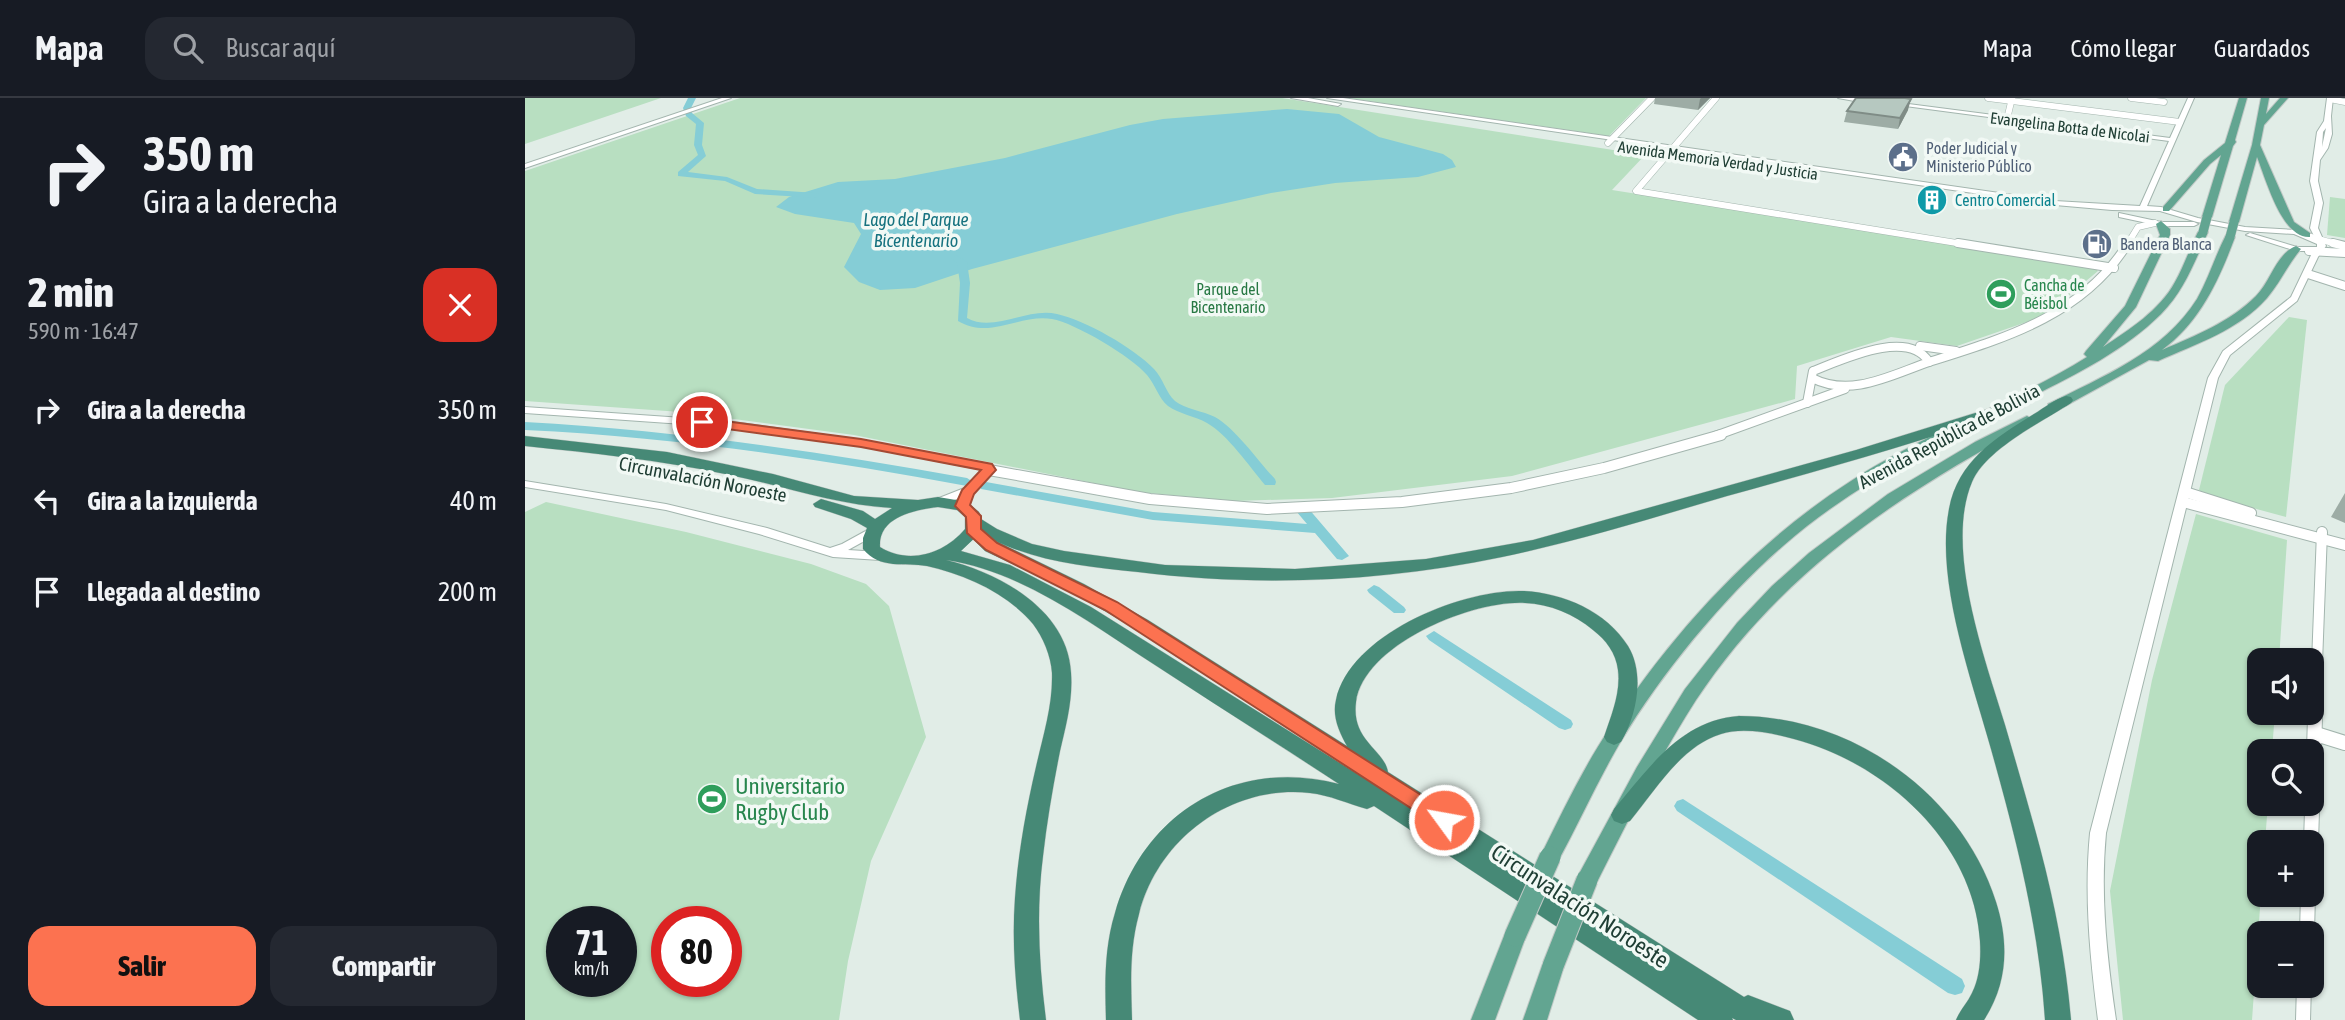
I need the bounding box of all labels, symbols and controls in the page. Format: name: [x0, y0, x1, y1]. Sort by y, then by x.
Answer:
search box: [145, 17, 635, 80]
text: Mapa: [35, 29, 103, 67]
icon: search: [169, 29, 207, 67]
text: Buscar aquí: [225, 33, 335, 63]
text: Mapa: [1983, 35, 2032, 62]
text: Cómo llegar: [2070, 35, 2176, 62]
text: Guardados: [2214, 35, 2310, 62]
street label: Evangelina Botta de Nicolai: [1989, 108, 2151, 147]
text: 350 m: [143, 125, 254, 181]
icon: right: [28, 126, 119, 217]
street label: Avenida Memoria Verdad y Justicia: [1617, 137, 1819, 184]
place label: Poder Judicial y Ministerio Público: [1926, 139, 2032, 175]
public building icon: Poder Judicial y Ministerio Público: [1886, 140, 1920, 174]
text: Gira a la derecha: [143, 183, 338, 220]
building icon: Centro Comercial: [1915, 183, 1949, 217]
place label: Centro Comercial: [1955, 191, 2057, 209]
water label: Lago del Parque Bicentenario: [863, 209, 969, 251]
fuel station icon: Bandera Blanca: [2080, 227, 2114, 261]
place label: Bandera Blanca: [2120, 235, 2212, 253]
text: 2 min: [28, 268, 114, 316]
button: close: [423, 268, 497, 342]
place label: Cancha de Béisbol: [2024, 276, 2085, 312]
sports icon: Cancha de Béisbol: [1984, 277, 2018, 311]
park label: Parque del Bicentenario: [1190, 280, 1266, 316]
text: 590 m · 16:47: [28, 318, 139, 344]
street label: Avenida República de Bolivia: [1855, 379, 2043, 493]
icon: right: [28, 391, 66, 429]
pin: [672, 392, 732, 452]
text: Gira a la derecha: [87, 395, 246, 425]
text: 350 m: [438, 395, 497, 425]
icon: arrive: [683, 403, 721, 441]
street label: Circunvalación Noroeste: [617, 452, 789, 506]
icon: left: [28, 482, 66, 520]
text: Gira a la izquierda: [87, 486, 258, 516]
text: 40 m: [450, 486, 497, 516]
icon: arrive: [28, 573, 66, 611]
text: Llegada al destino: [87, 577, 260, 607]
text: 200 m: [438, 577, 497, 607]
map controls: [2247, 648, 2324, 998]
button: sound: [2247, 648, 2324, 725]
button: search: [2247, 739, 2324, 816]
place label: Universitario Rugby Club: [735, 773, 845, 825]
sports icon: Universitario Rugby Club: [695, 782, 729, 816]
position arrow: [1407, 783, 1481, 857]
button: +: [2247, 830, 2324, 907]
street label: Circunvalación Noroeste: [1486, 839, 1674, 973]
speed limit sign: 80: [651, 906, 742, 997]
button: −: [2247, 921, 2324, 998]
text: 71: [575, 922, 608, 962]
button: Salir: [28, 926, 256, 1006]
button: Compartir: [270, 926, 497, 1006]
text: km/h: [574, 958, 609, 979]

